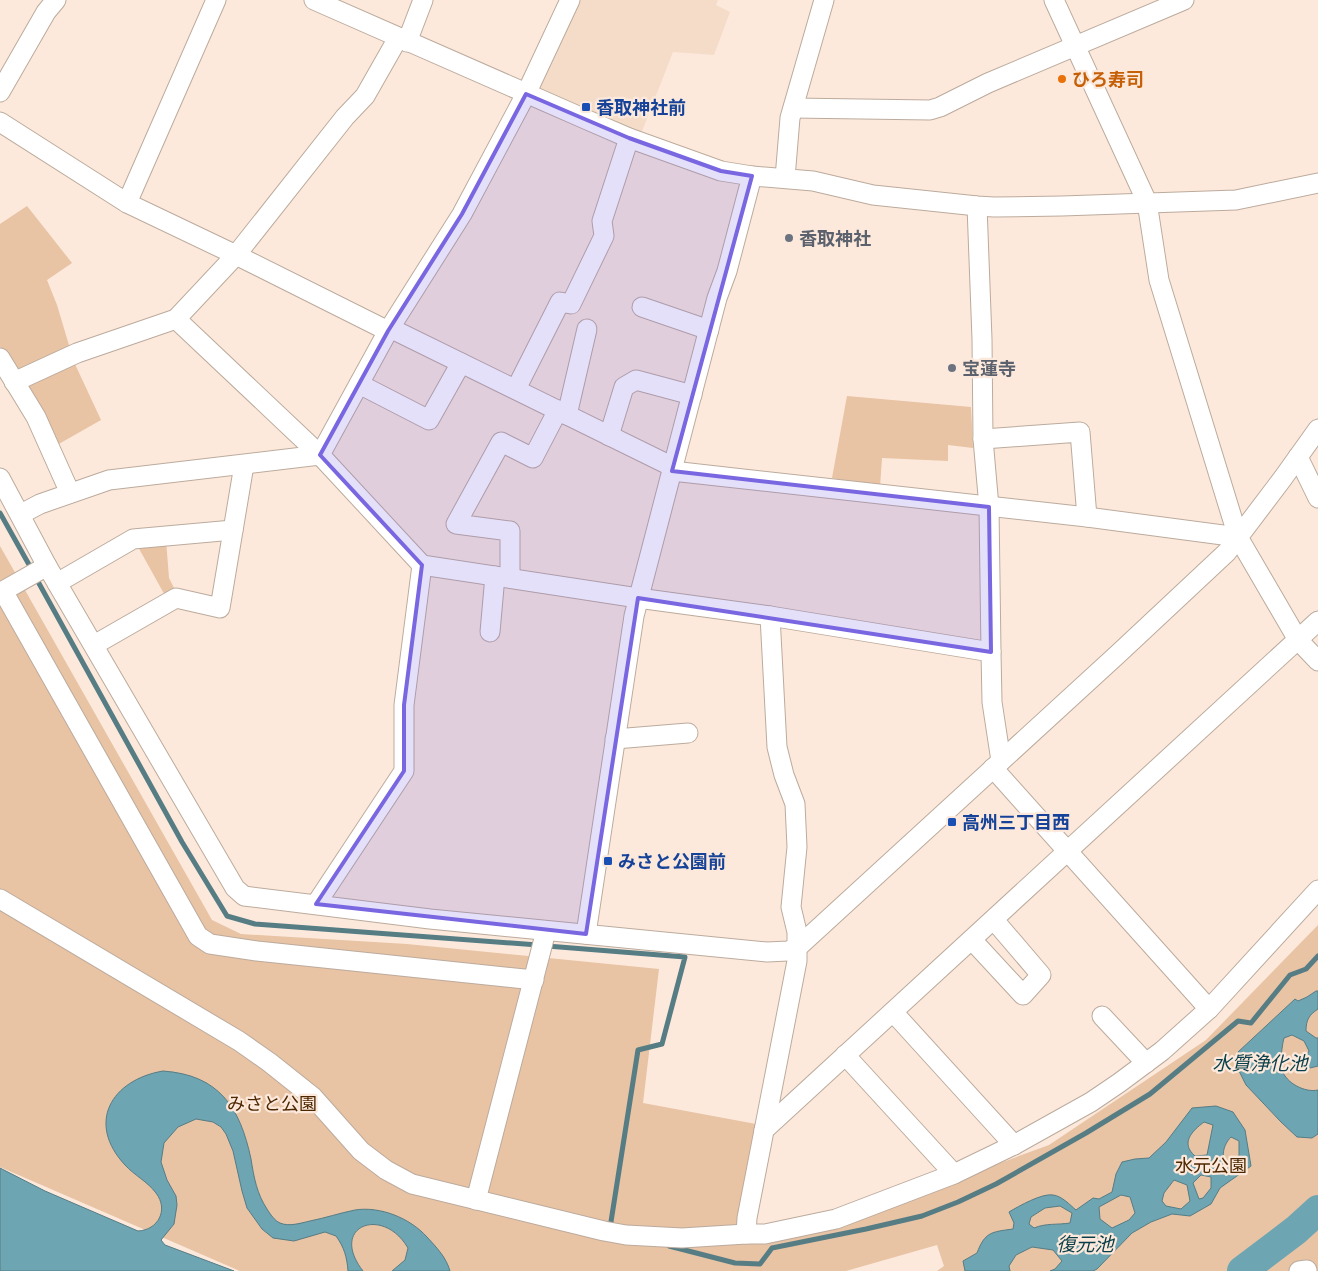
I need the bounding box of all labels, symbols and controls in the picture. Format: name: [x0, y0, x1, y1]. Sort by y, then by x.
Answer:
place label: ひろ寿司: [1072, 67, 1144, 91]
marker: ひろ寿司: [1056, 73, 1068, 85]
place label: 香取神社前: [596, 95, 686, 119]
marker: 香取神社前: [580, 101, 592, 113]
place label: 香取神社: [799, 226, 871, 250]
marker: 香取神社: [783, 232, 795, 244]
place label: 宝蓮寺: [962, 356, 1016, 380]
marker: 宝蓮寺: [946, 362, 958, 374]
place label: 高州三丁目西: [962, 810, 1070, 834]
marker: 高州三丁目西: [946, 816, 958, 828]
place label: みさと公園前: [618, 849, 726, 873]
marker: みさと公園前: [602, 855, 614, 867]
water label: 水質浄化池: [1212, 1050, 1309, 1076]
park label: みさと公園: [227, 1091, 317, 1115]
park label: 水元公園: [1175, 1153, 1247, 1177]
water label: 復元池: [1056, 1231, 1115, 1257]

